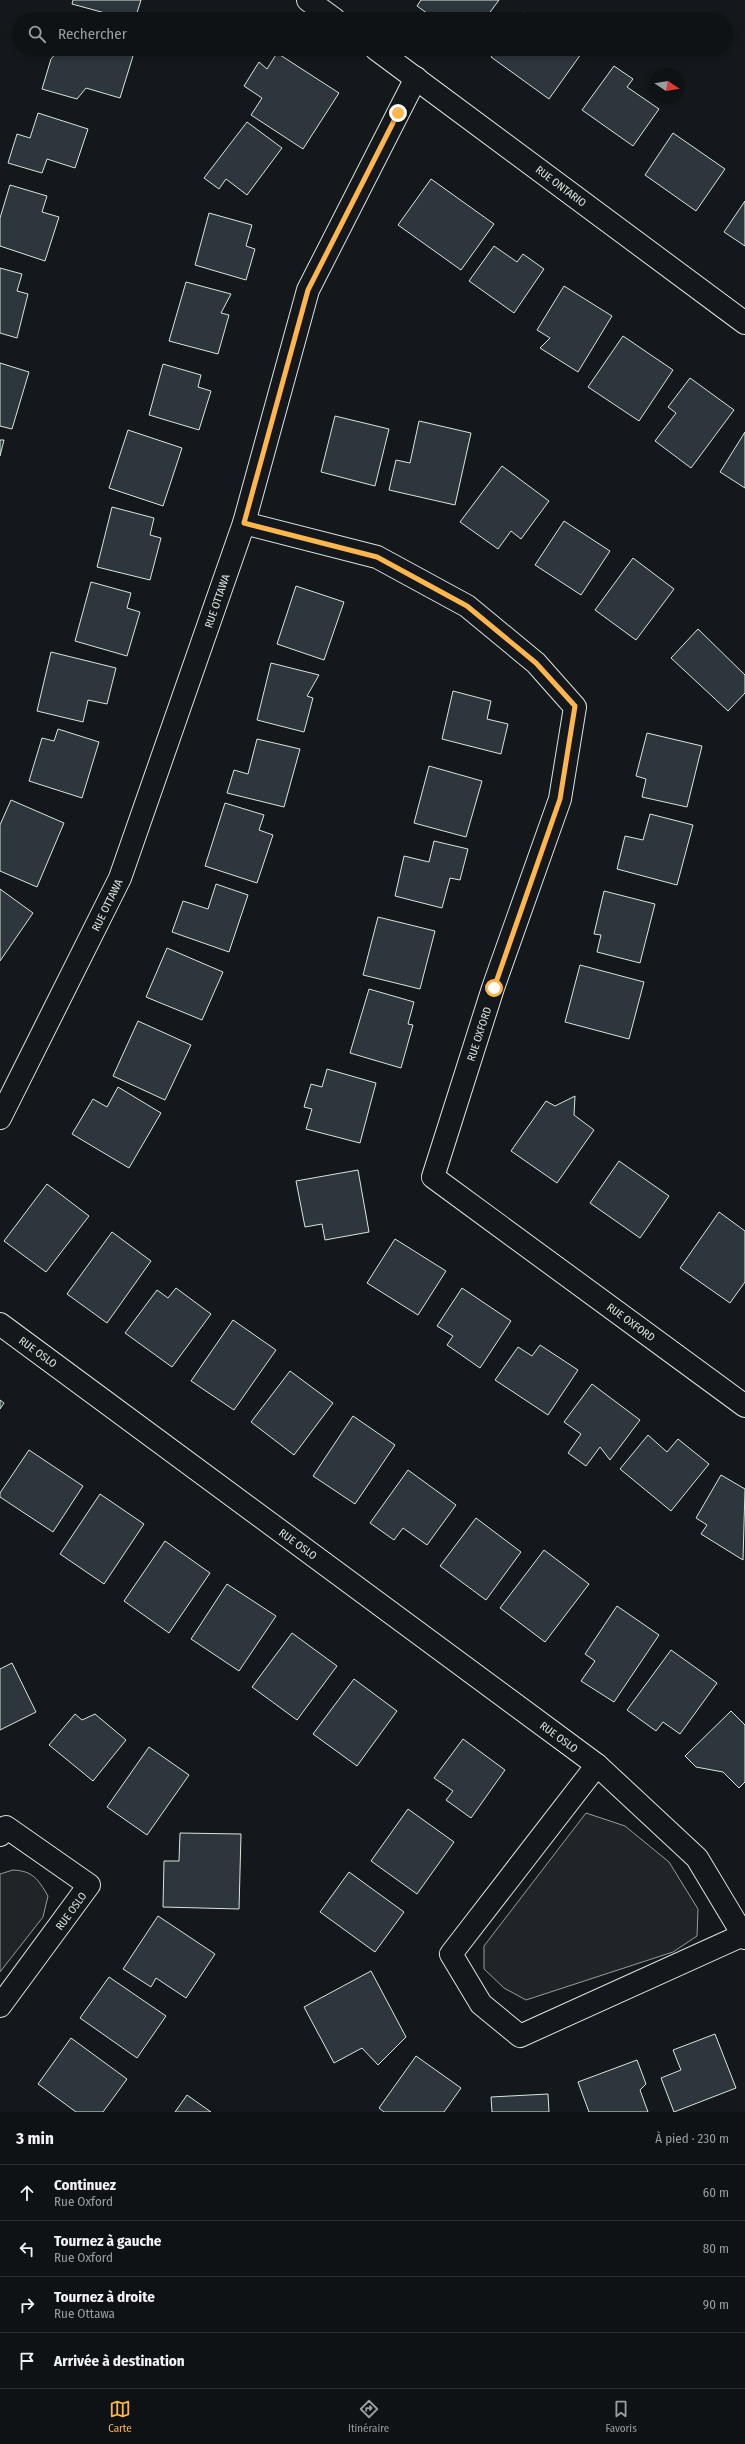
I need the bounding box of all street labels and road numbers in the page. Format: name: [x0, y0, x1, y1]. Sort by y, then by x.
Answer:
street label: RUE ONTARIO: [533, 163, 589, 210]
street label: RUE OTTAWA: [202, 572, 233, 630]
street label: RUE OTTAWA: [89, 877, 126, 933]
street label: RUE OXFORD: [465, 1005, 494, 1063]
street label: RUE OXFORD: [604, 1301, 657, 1344]
street label: RUE OSLO: [16, 1334, 59, 1371]
street label: RUE OSLO: [276, 1526, 319, 1563]
street label: RUE OSLO: [537, 1719, 580, 1756]
street label: RUE OSLO: [53, 1890, 90, 1933]

